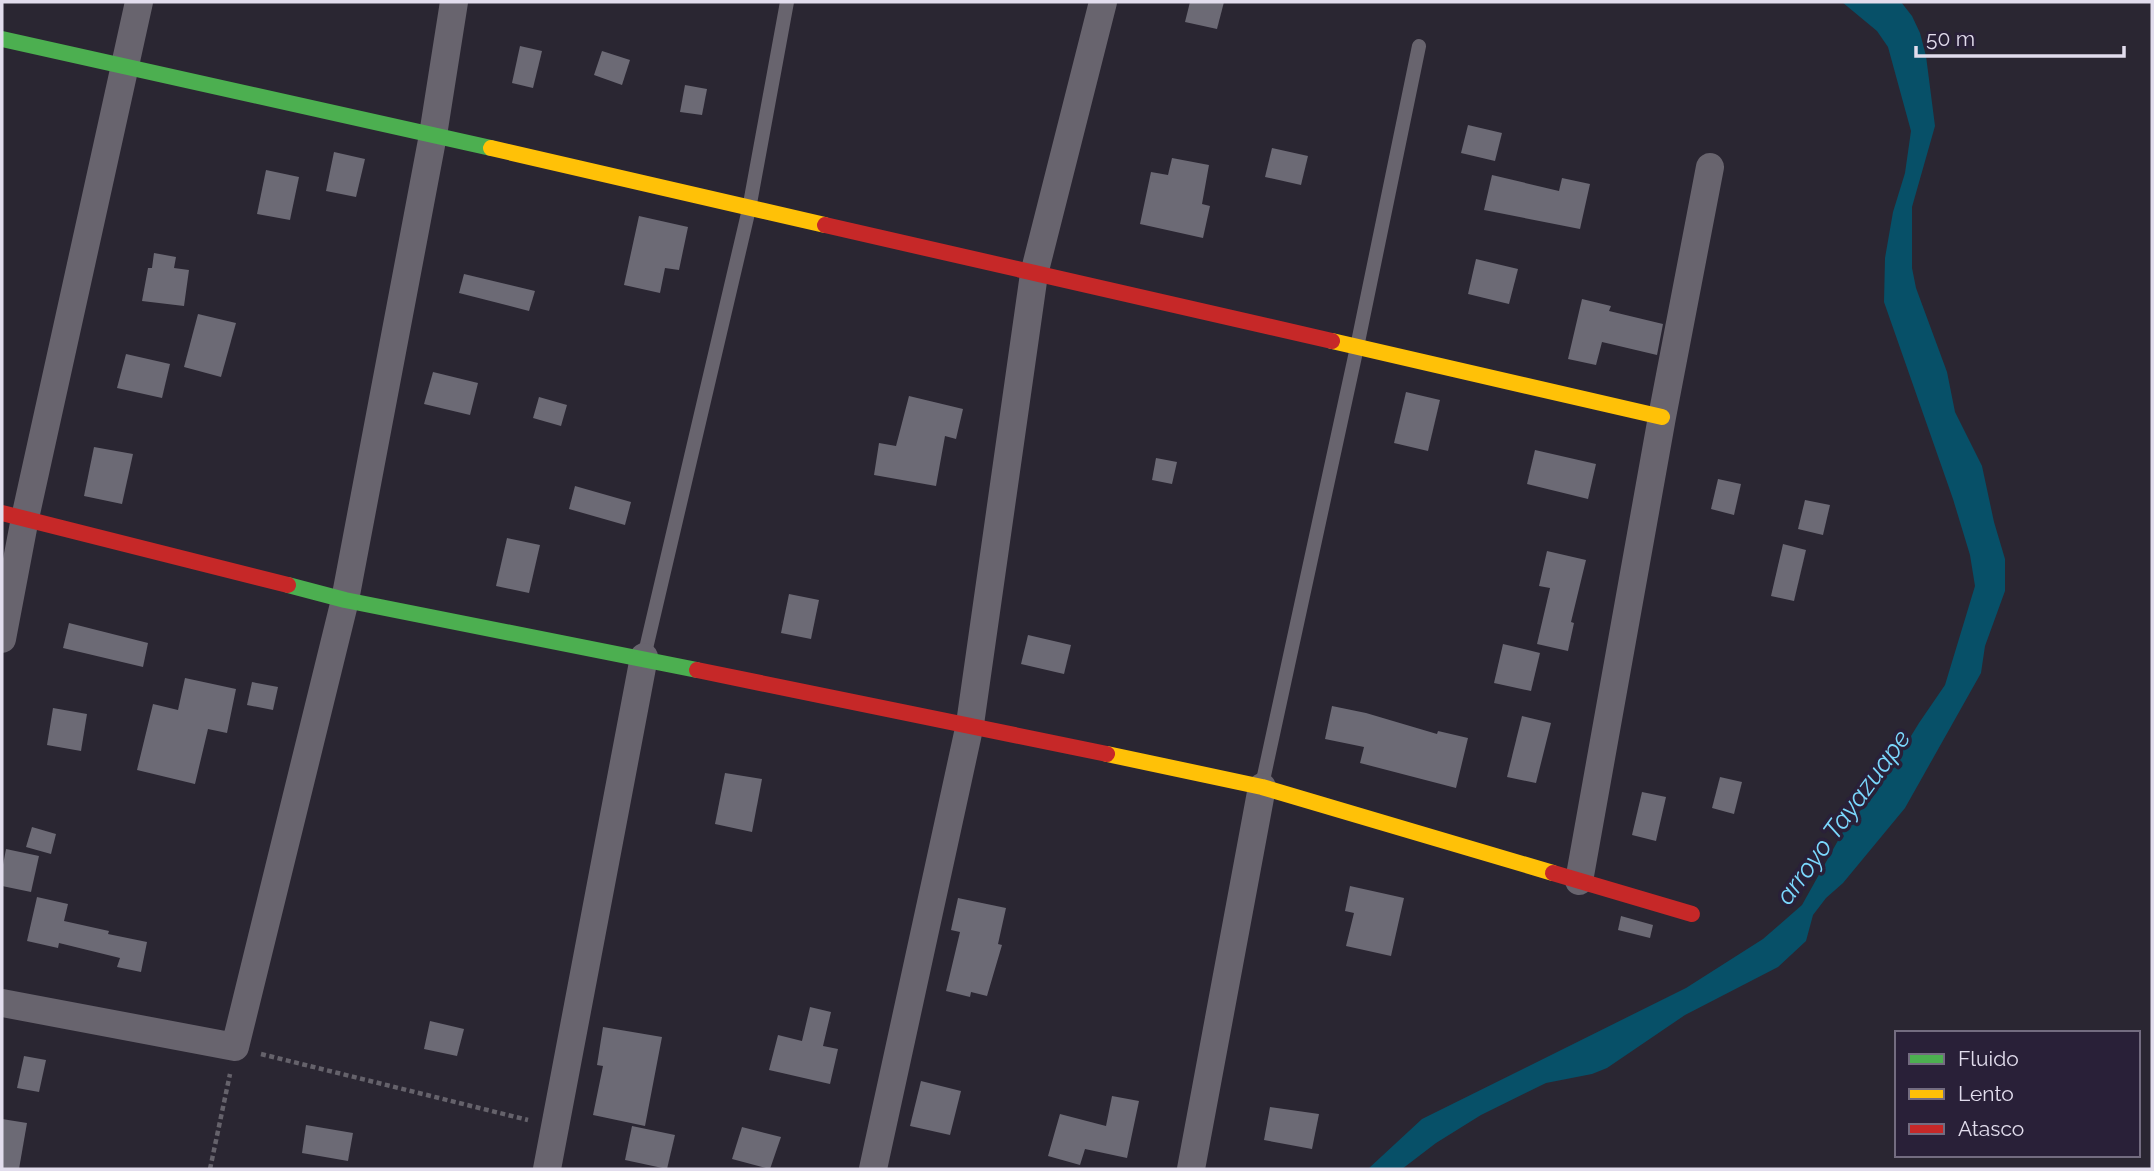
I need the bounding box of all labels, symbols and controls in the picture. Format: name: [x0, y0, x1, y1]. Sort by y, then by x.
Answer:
scale bar: [1916, 14, 2124, 58]
text: 50 m: [1926, 26, 1975, 51]
water label: arroyo Tayazuape: [1770, 724, 1916, 910]
legend: [1895, 1031, 2140, 1157]
text: Fluido: [1958, 1046, 2019, 1071]
text: Lento: [1958, 1081, 2014, 1106]
text: Atasco: [1958, 1116, 2024, 1141]

